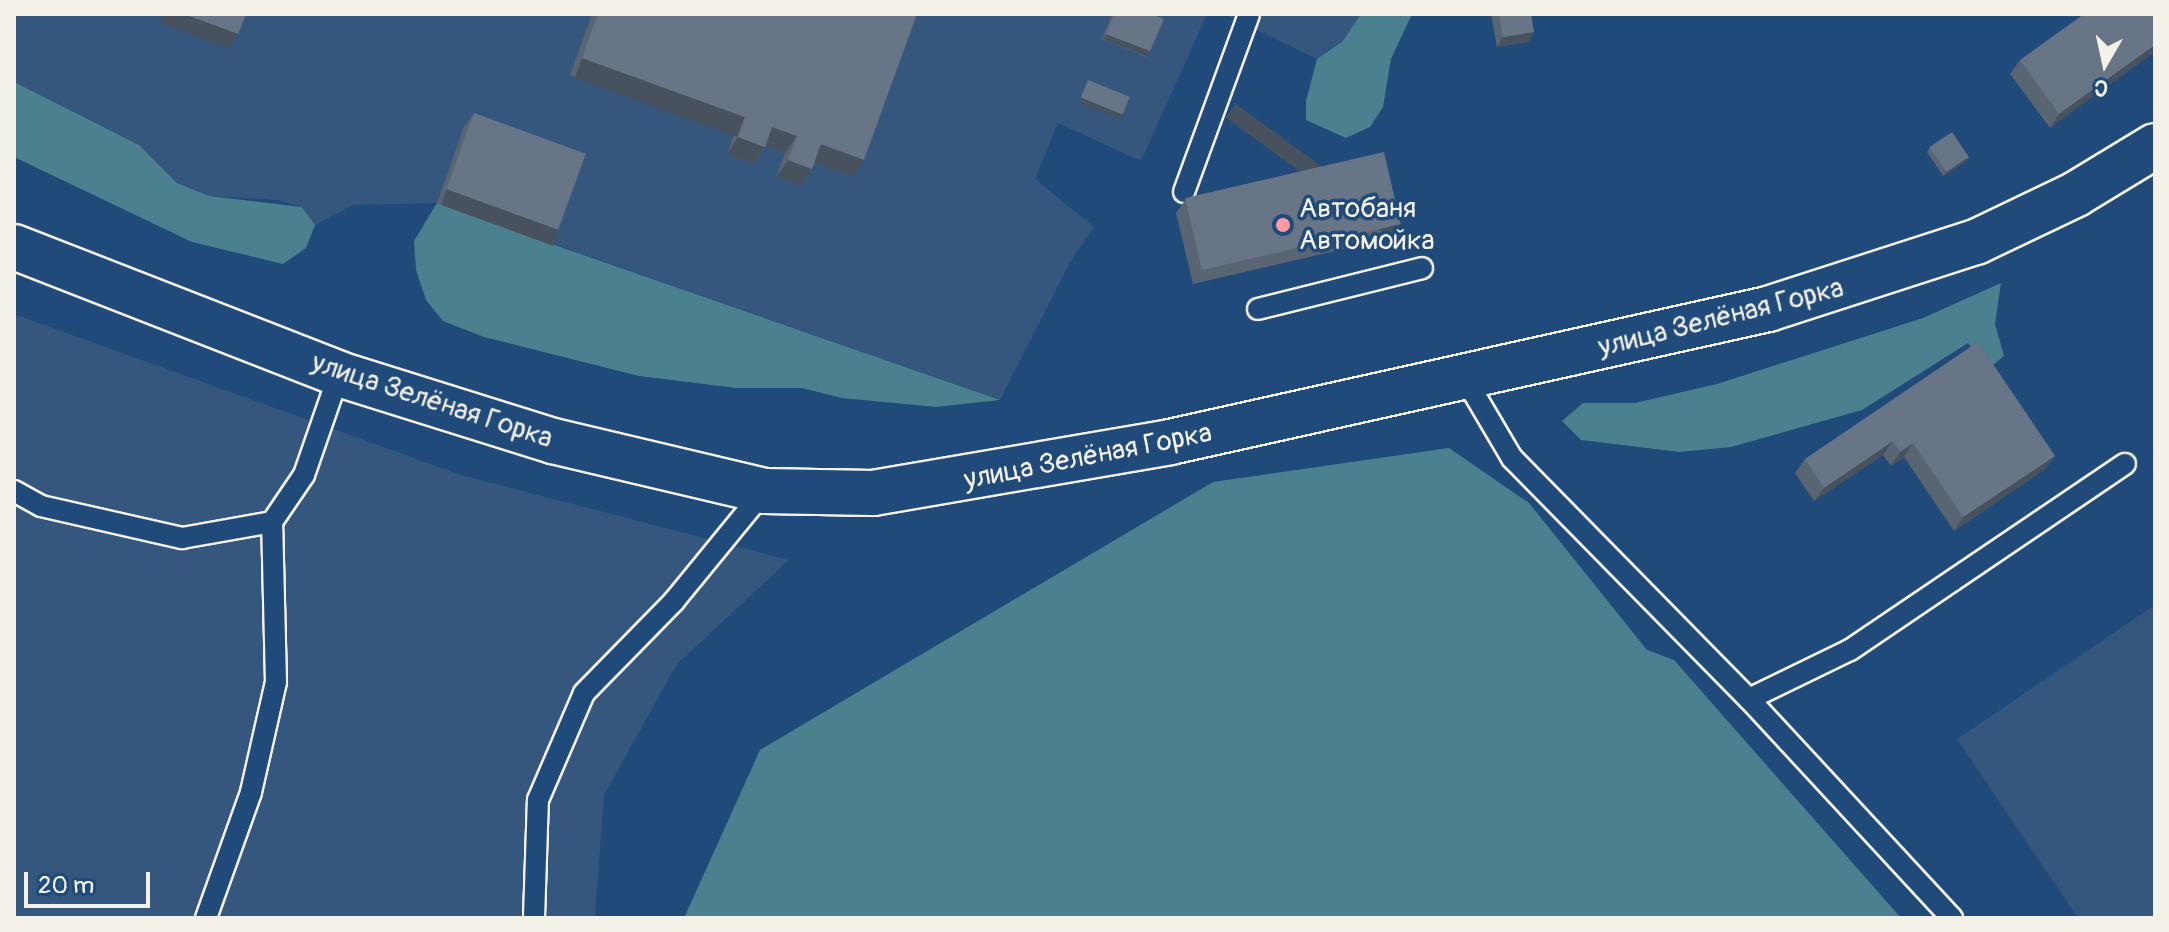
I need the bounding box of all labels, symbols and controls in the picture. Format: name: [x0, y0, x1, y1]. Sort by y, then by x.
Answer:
north arrow: [2065, 24, 2145, 104]
text: С: [2092, 73, 2110, 103]
place label: Автобаня Автомойка: [1299, 192, 1434, 258]
marker: Автобаня Автомойка: [1274, 216, 1292, 234]
street label: улица Зелёная Горка: [1595, 271, 1847, 365]
street label: улица Зелёная Горка: [307, 346, 557, 456]
street label: улица Зелёная Горка: [961, 417, 1215, 497]
scale bar: [28, 856, 154, 906]
text: 20 m: [38, 871, 94, 900]

